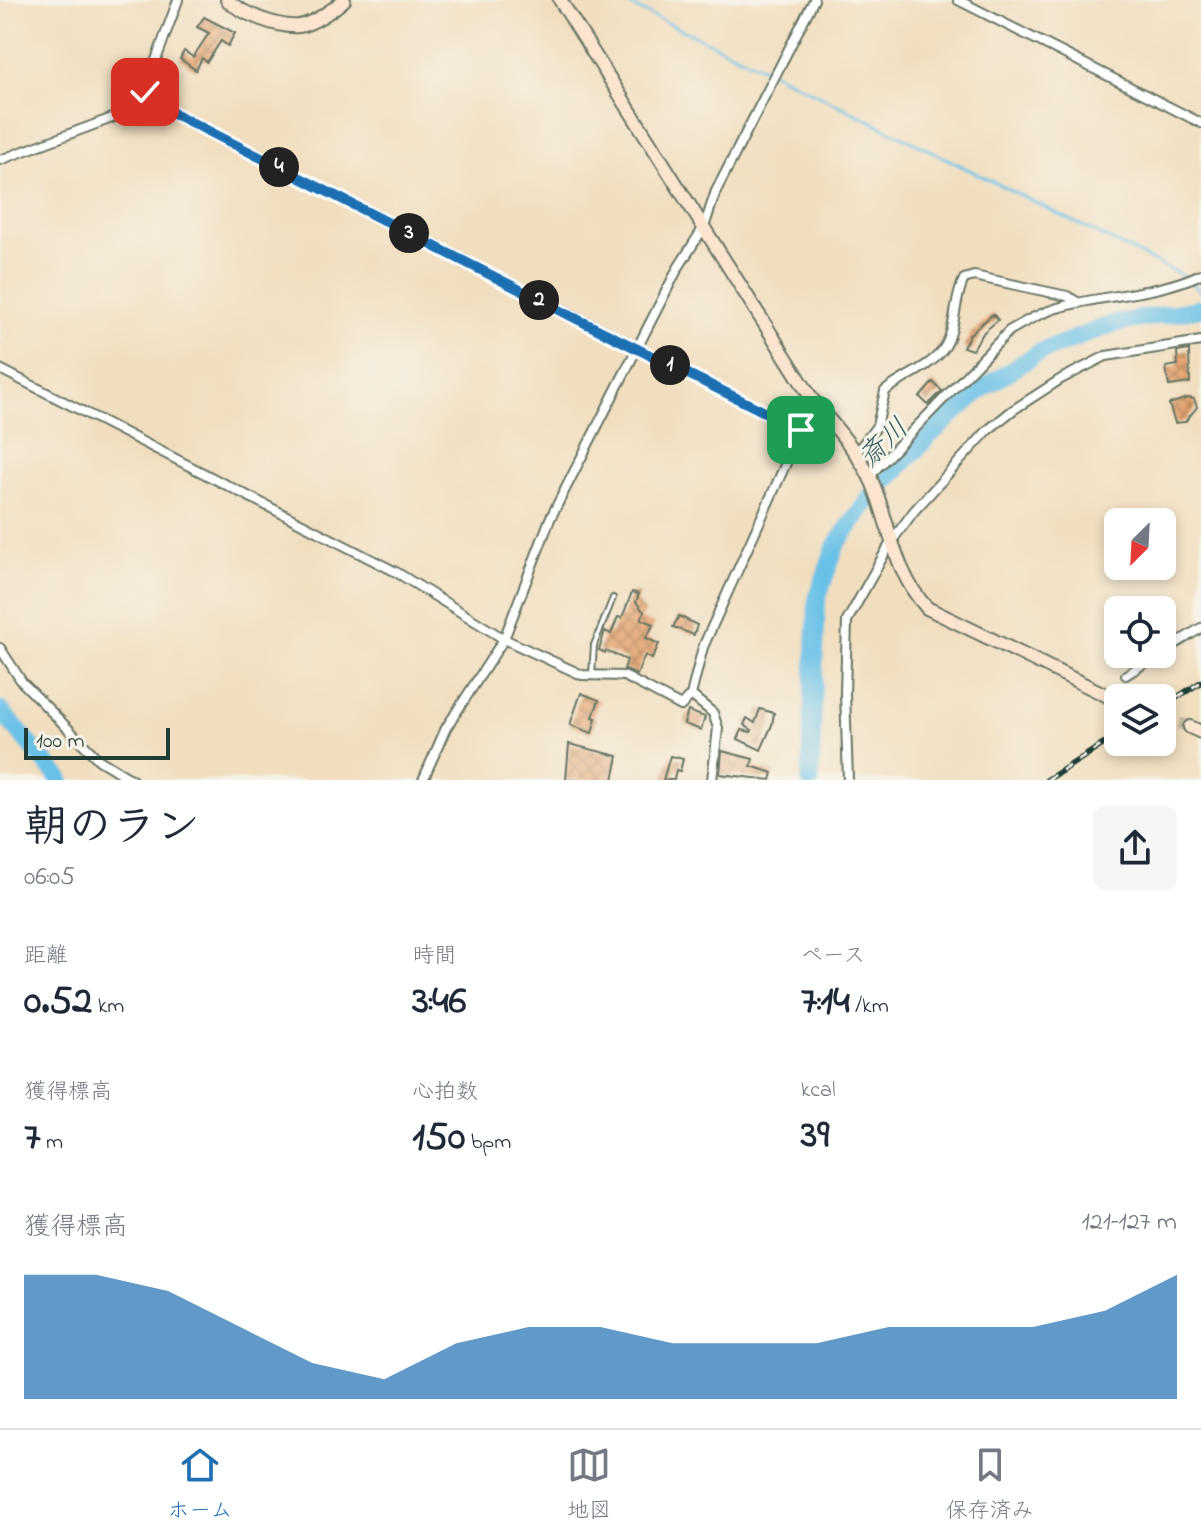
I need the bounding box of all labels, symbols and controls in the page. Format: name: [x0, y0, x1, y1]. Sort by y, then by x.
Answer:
pin: [111, 58, 179, 126]
icon: check: [123, 70, 167, 114]
pin: 4: [259, 147, 299, 187]
text: 4: [274, 151, 284, 183]
pin: 3: [389, 213, 429, 253]
text: 3: [404, 217, 414, 249]
pin: 2: [519, 280, 559, 320]
text: 2: [534, 284, 544, 316]
pin: 1: [650, 345, 690, 385]
text: 1: [667, 349, 674, 381]
pin: [767, 396, 835, 464]
icon: arrive: [779, 408, 823, 452]
water label: 斎川: [851, 410, 919, 478]
north arrow: [1104, 508, 1176, 580]
map controls: [1104, 508, 1176, 756]
button: locate: [1104, 596, 1176, 668]
button: layers: [1104, 684, 1176, 756]
scale bar: [24, 724, 170, 760]
text: 100 m: [36, 726, 85, 758]
text: 朝のラン: [24, 797, 200, 861]
button: share: [1093, 806, 1177, 890]
text: 06:05: [24, 859, 75, 897]
text: 距離: [24, 941, 68, 973]
text: 時間: [412, 941, 456, 973]
text: ペース: [801, 941, 865, 973]
text: 0.52: [24, 973, 92, 1032]
text: 3:46: [412, 973, 466, 1032]
text: 7:14: [801, 973, 850, 1032]
text: km: [92, 991, 124, 1023]
text: /km: [850, 991, 889, 1023]
text: kcal: [801, 1075, 836, 1107]
text: 獲得標高: [24, 1077, 112, 1109]
text: 心拍数: [412, 1077, 478, 1109]
text: 39: [801, 1107, 829, 1166]
text: 7: [24, 1109, 40, 1168]
text: 150: [412, 1109, 465, 1168]
text: m: [40, 1127, 63, 1159]
text: bpm: [465, 1127, 511, 1159]
text: 121–127 m: [1081, 1204, 1177, 1242]
text: 獲得標高: [24, 1209, 128, 1247]
tab: ホーム: [167, 1443, 232, 1528]
tab: 地図: [567, 1443, 611, 1528]
tab: 保存済み: [946, 1443, 1034, 1528]

